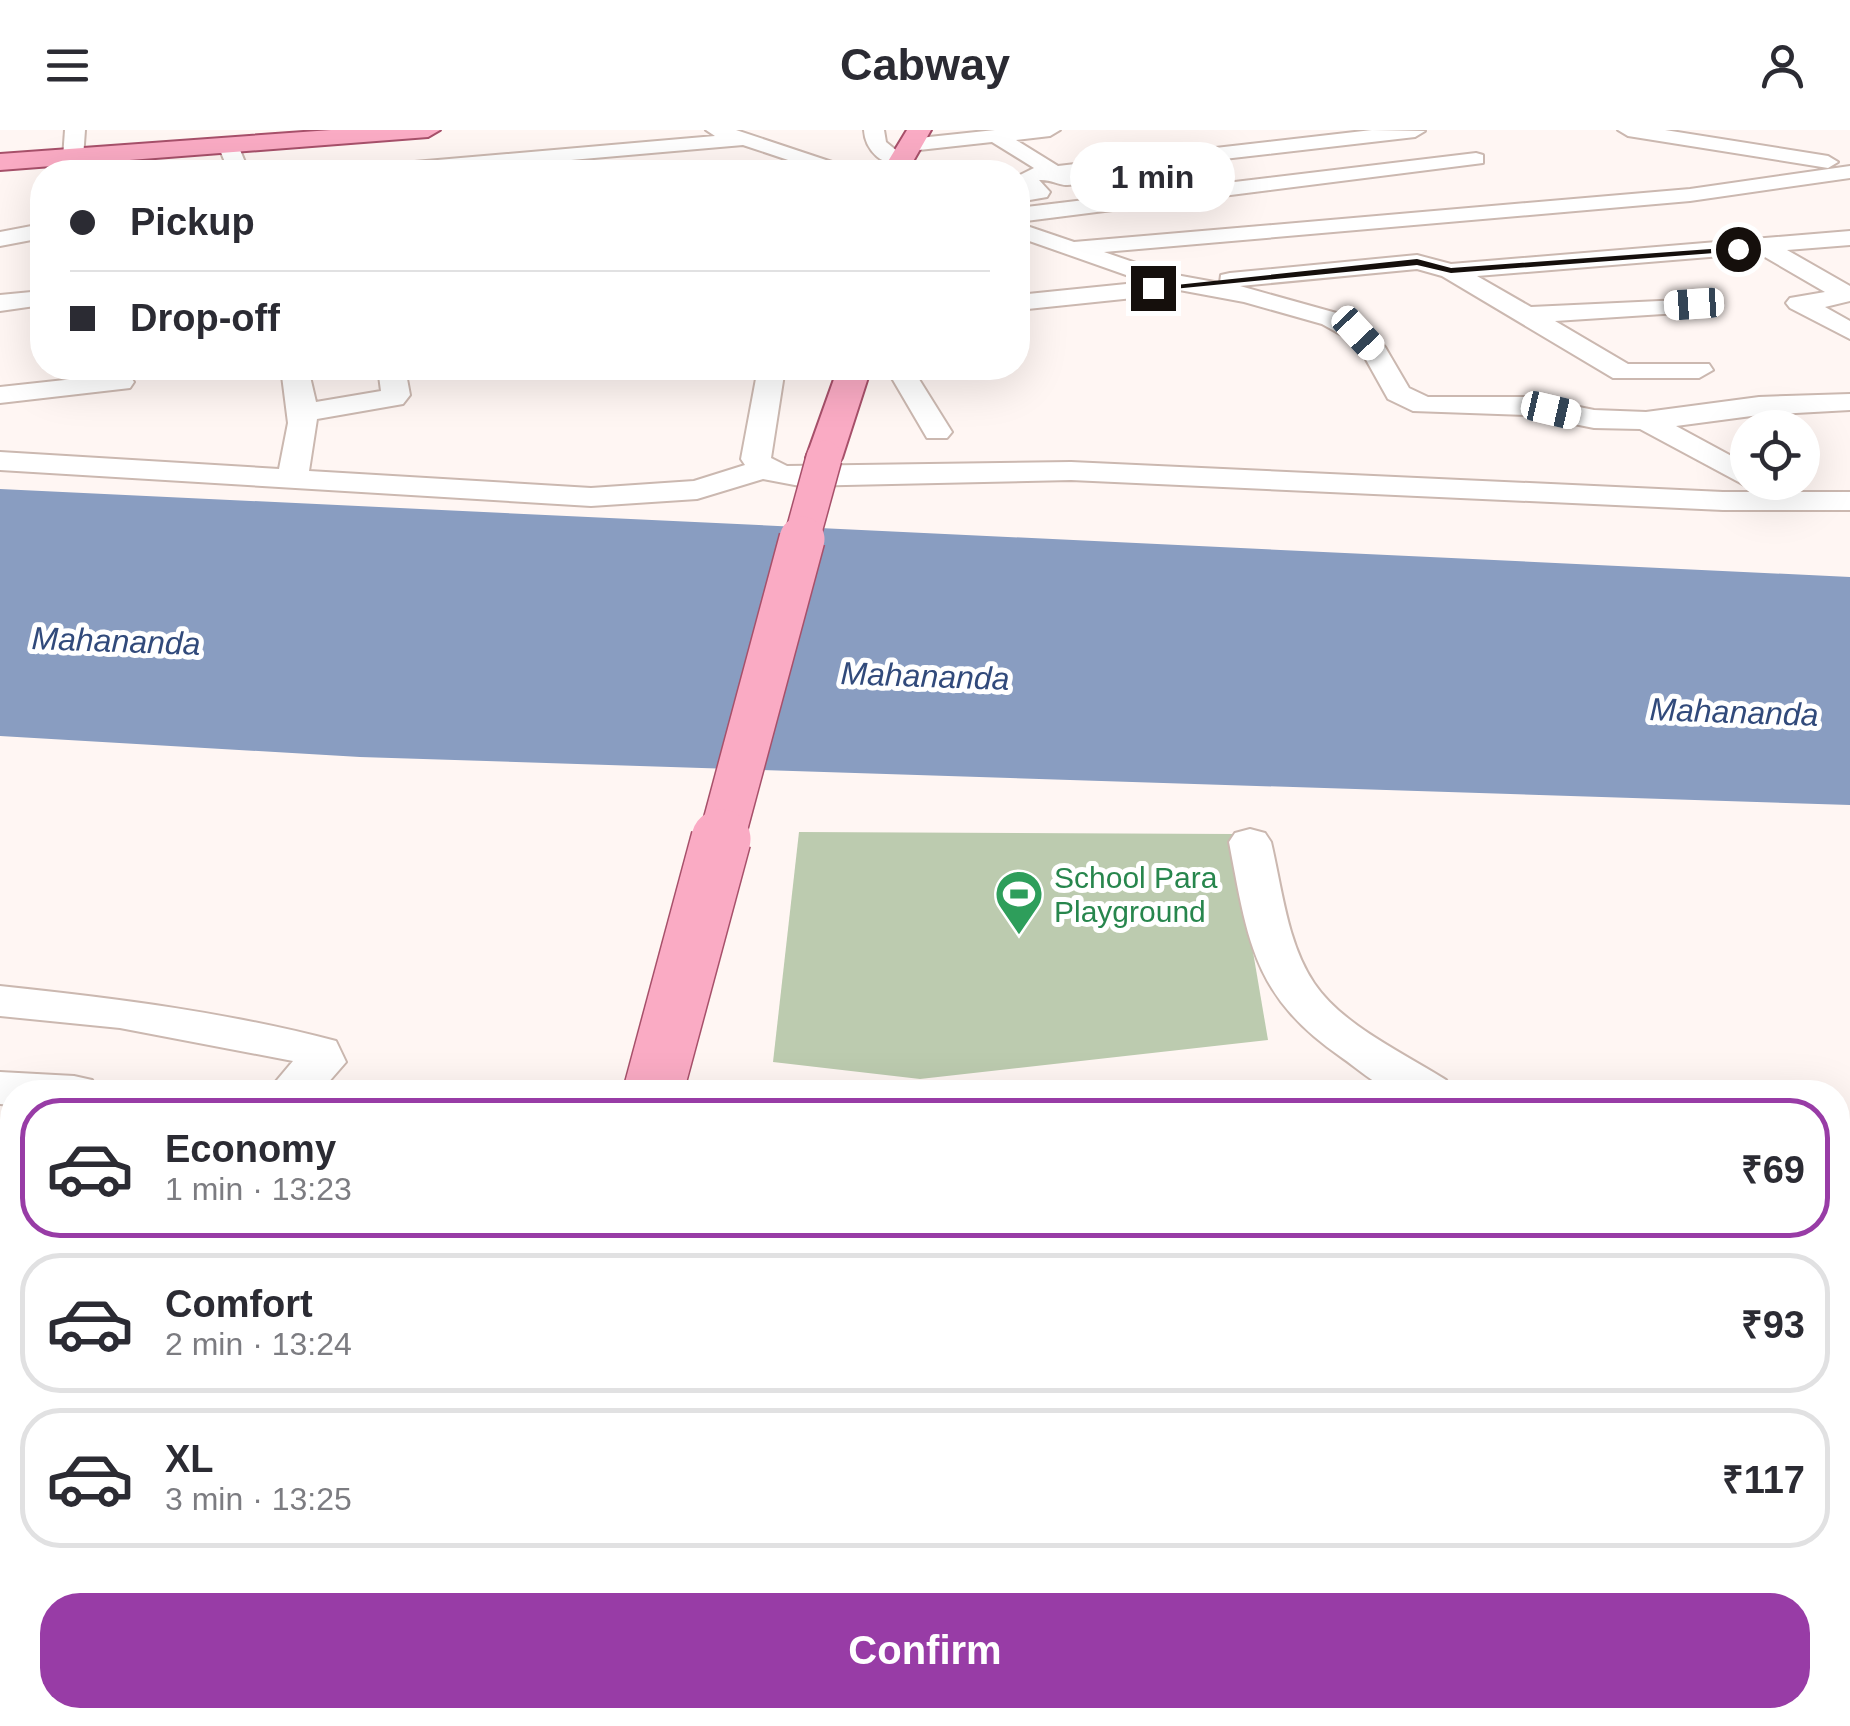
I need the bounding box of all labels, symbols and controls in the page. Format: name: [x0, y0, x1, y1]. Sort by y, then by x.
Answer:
icon: menu: [40, 38, 95, 93]
icon: person: [1755, 38, 1810, 93]
text: Cabway: [840, 39, 1010, 90]
callout: 1 min: [1070, 143, 1236, 213]
text: 1 min: [1111, 159, 1194, 195]
text: Pickup: [130, 201, 255, 243]
route start: [1716, 227, 1761, 272]
route end: [1131, 266, 1176, 311]
car: [1663, 287, 1725, 321]
text: Drop-off: [130, 297, 280, 339]
car: [1327, 301, 1389, 365]
car: [1518, 389, 1584, 431]
map controls: [1730, 410, 1820, 500]
button: locate: [1730, 410, 1820, 500]
water label: Mahananda: [31, 620, 201, 662]
water label: Mahananda: [840, 655, 1010, 697]
water label: Mahananda: [1649, 691, 1819, 733]
place label: School Para Playground: [1054, 861, 1218, 928]
sports icon: School Para Playground: [993, 868, 1045, 936]
icon: car: [45, 1123, 135, 1213]
text: Economy: [165, 1128, 336, 1170]
text: ₹69: [1741, 1149, 1805, 1191]
text: 1 min · 13:23: [165, 1171, 352, 1207]
icon: car: [45, 1278, 135, 1368]
text: Comfort: [165, 1283, 313, 1325]
text: ₹93: [1741, 1304, 1805, 1346]
text: 2 min · 13:24: [165, 1326, 352, 1362]
icon: car: [45, 1433, 135, 1523]
text: XL: [165, 1438, 214, 1480]
text: ₹117: [1722, 1459, 1805, 1501]
text: 3 min · 13:25: [165, 1481, 352, 1517]
button: Confirm: [40, 1593, 1810, 1708]

